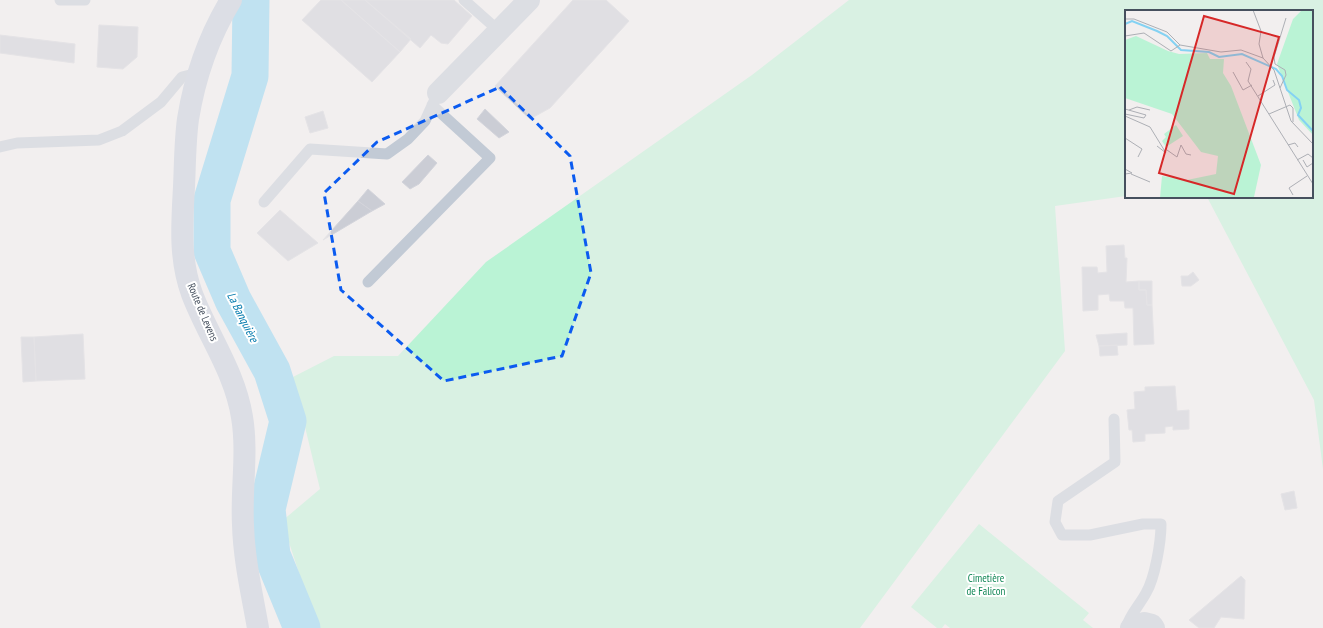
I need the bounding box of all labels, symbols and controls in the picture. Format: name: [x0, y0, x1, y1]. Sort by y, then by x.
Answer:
inset map: [1125, 10, 1313, 198]
street label: Route de Levens: [185, 281, 222, 343]
water label: La Banquière: [224, 290, 262, 345]
park label: Cimetière de Falicon: [967, 571, 1006, 598]

